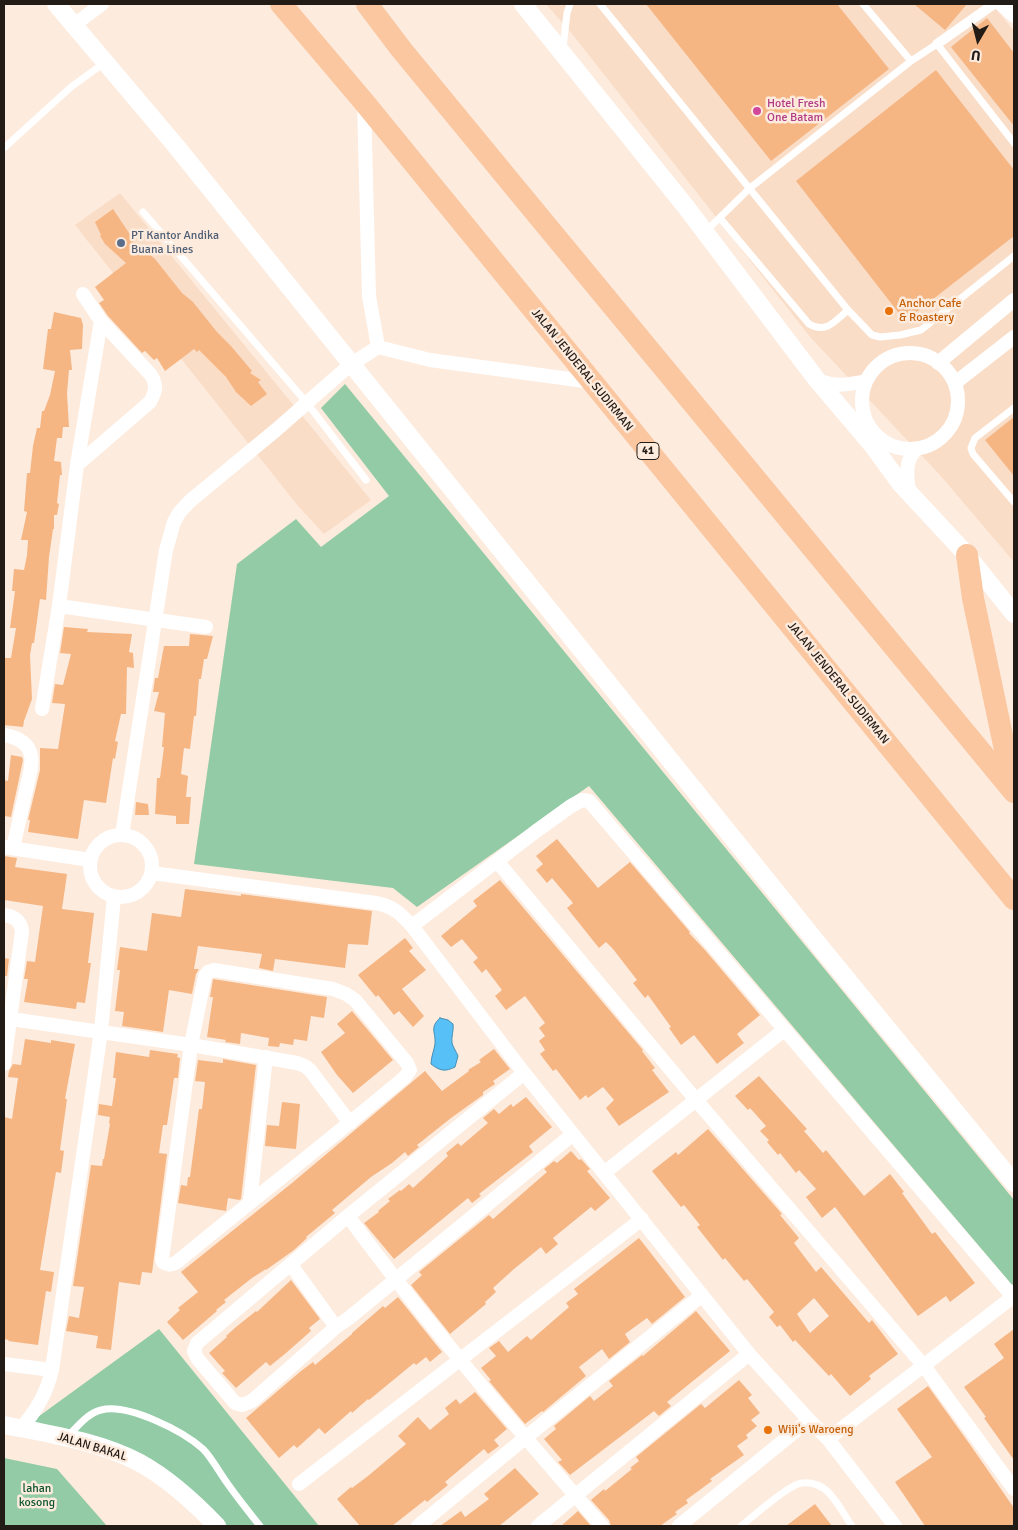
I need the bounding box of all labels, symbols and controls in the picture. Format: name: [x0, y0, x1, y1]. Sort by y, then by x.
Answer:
north arrow: [953, 15, 1003, 65]
text: U: [970, 46, 982, 64]
place label: Hotel Fresh One Batam: [767, 97, 825, 125]
marker: Hotel Fresh One Batam: [751, 105, 763, 117]
place label: PT Kantor Andika Buana Lines: [131, 229, 219, 257]
marker: PT Kantor Andika Buana Lines: [115, 237, 127, 249]
place label: Anchor Cafe & Roastery: [899, 297, 962, 325]
marker: Anchor Cafe & Roastery: [883, 305, 895, 317]
street label: JALAN JENDERAL SUDIRMAN: [528, 306, 636, 434]
road number: 41: [637, 442, 659, 460]
street label: JALAN JENDERAL SUDIRMAN: [784, 619, 892, 747]
place label: Wiji's Waroeng: [778, 1423, 854, 1437]
marker: Wiji's Waroeng: [762, 1424, 774, 1436]
street label: JALAN BAKAL: [55, 1430, 129, 1464]
park label: lahan kosong: [19, 1482, 55, 1510]

